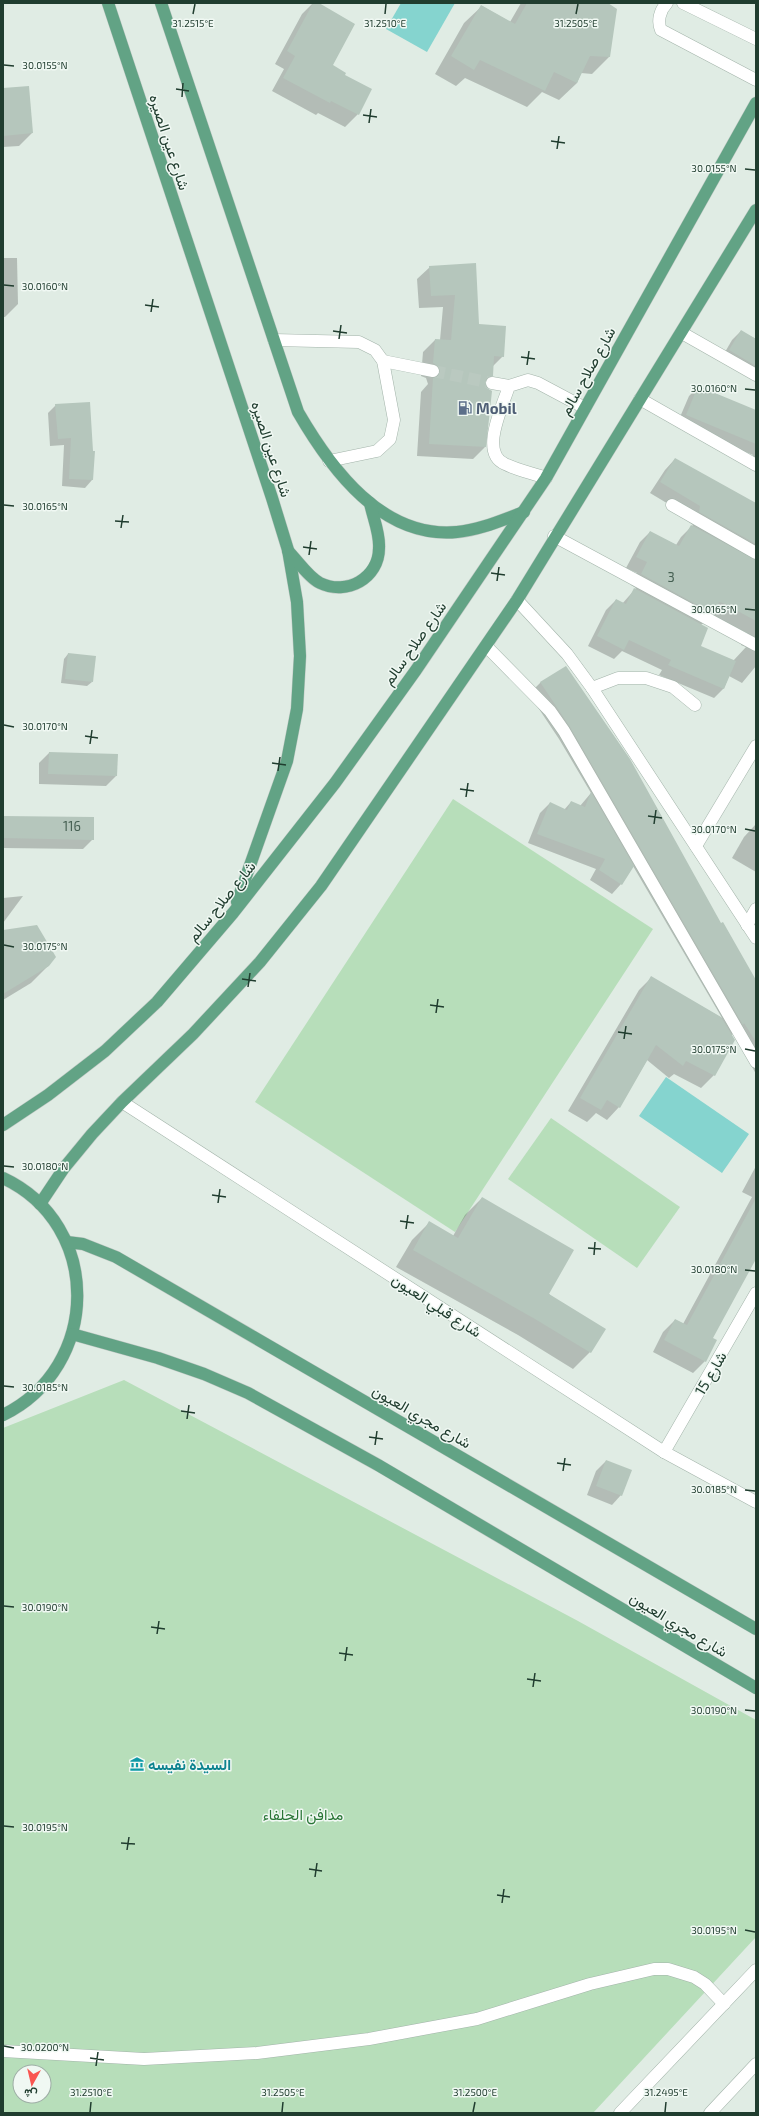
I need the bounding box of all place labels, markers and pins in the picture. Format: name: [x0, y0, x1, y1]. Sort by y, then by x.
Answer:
place label: Mobil: [476, 399, 517, 417]
fuel station icon: Mobil: [457, 400, 473, 416]
place label: السيدة نفيسه: [148, 1755, 231, 1774]
museum icon: السيدة نفيسه: [129, 1756, 145, 1772]

